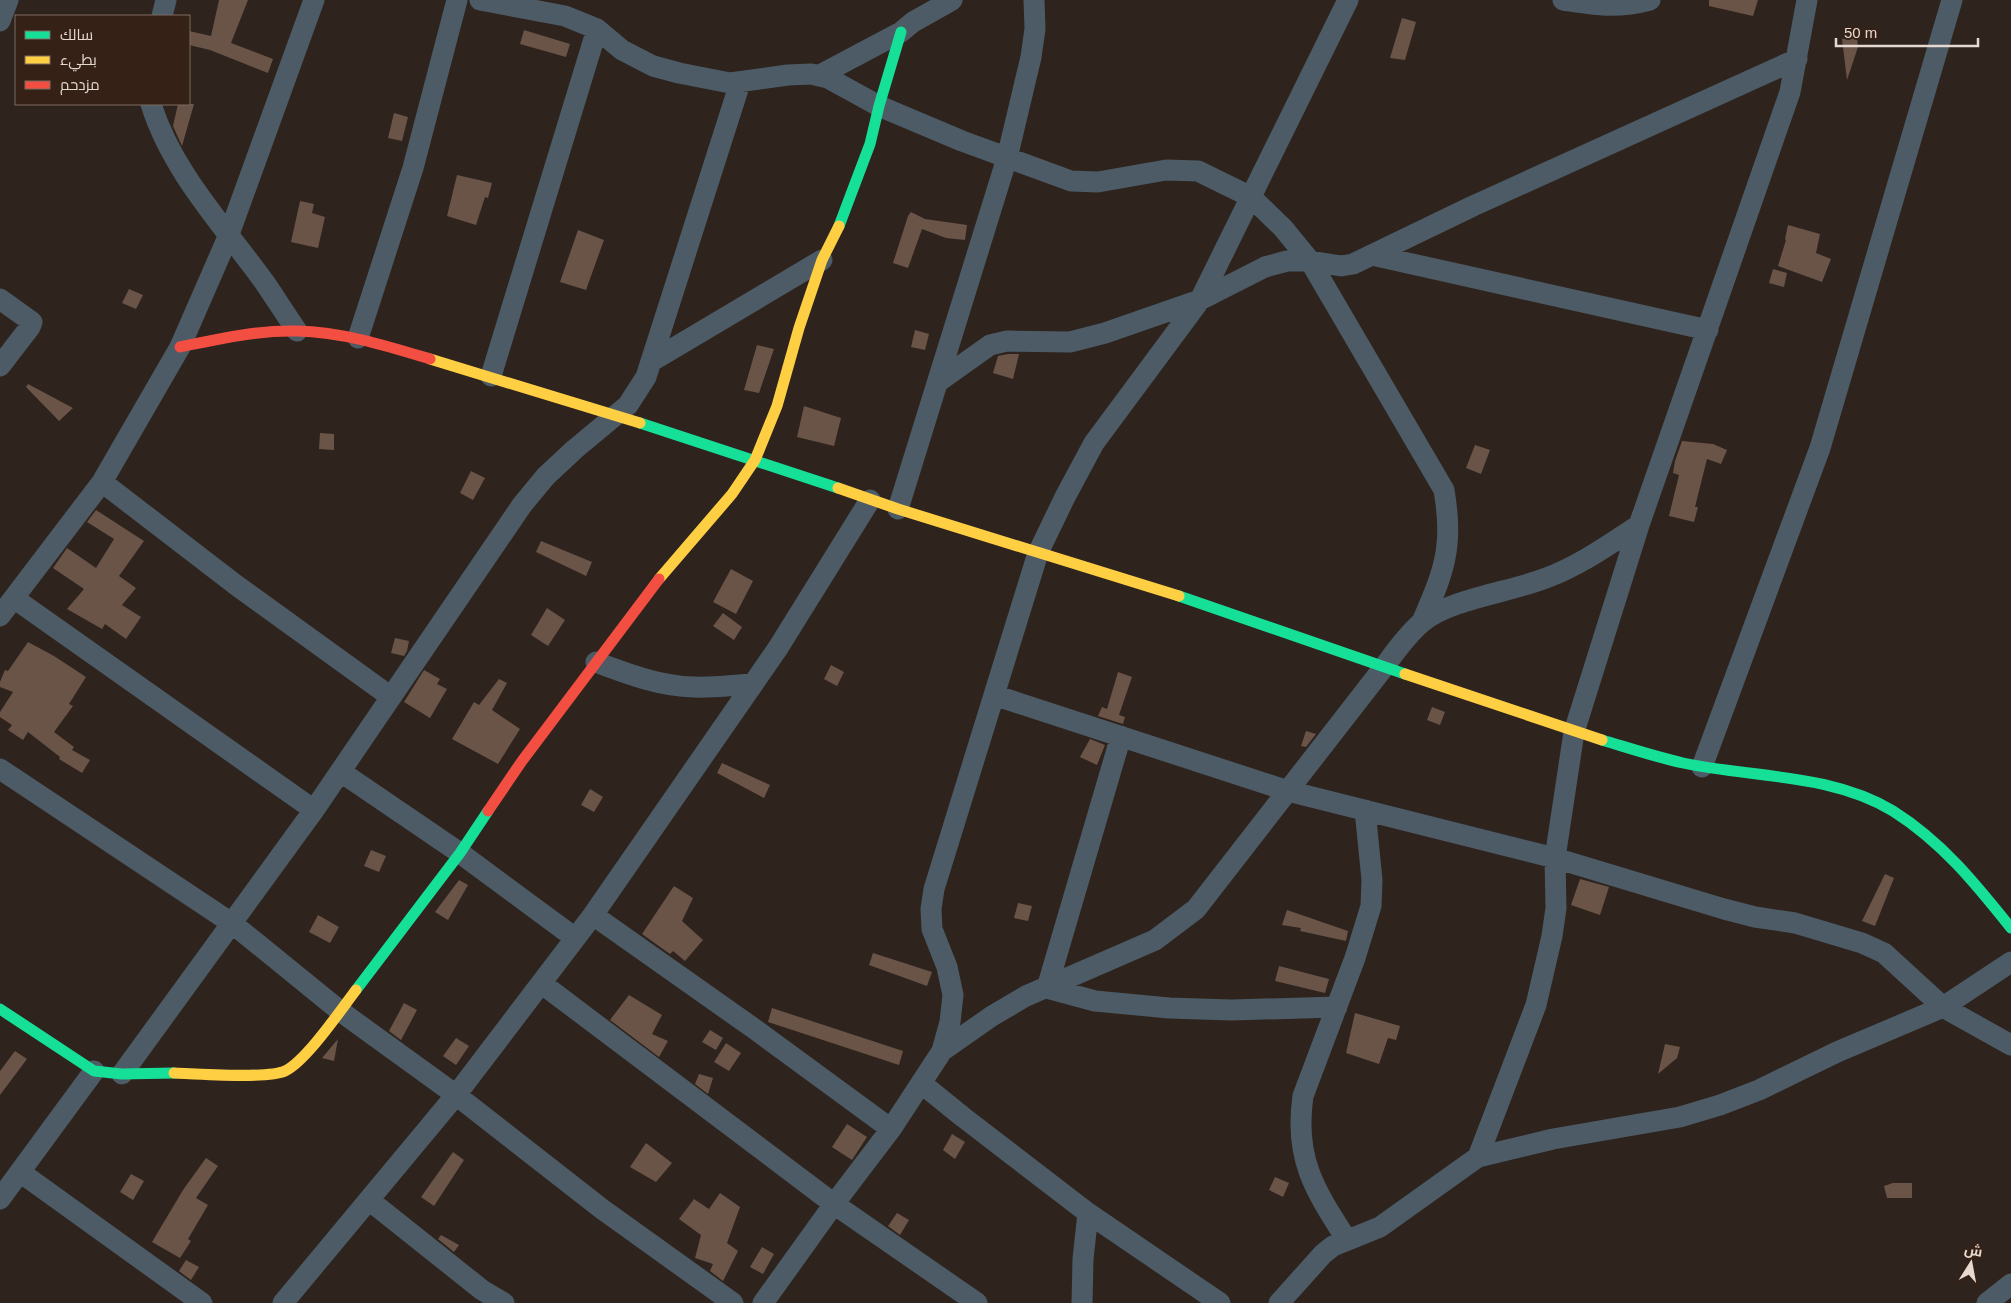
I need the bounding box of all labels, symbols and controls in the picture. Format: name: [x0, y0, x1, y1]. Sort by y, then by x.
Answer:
legend: [15, 15, 190, 105]
scale bar: [1836, 15, 1978, 47]
text: 50 m: [1844, 24, 1877, 41]
text: سالك: [60, 26, 93, 43]
text: بطيء: [60, 51, 97, 72]
text: مزدحم: [60, 76, 100, 95]
north arrow: [1946, 1238, 1996, 1288]
text: ش: [1963, 1241, 1984, 1261]

